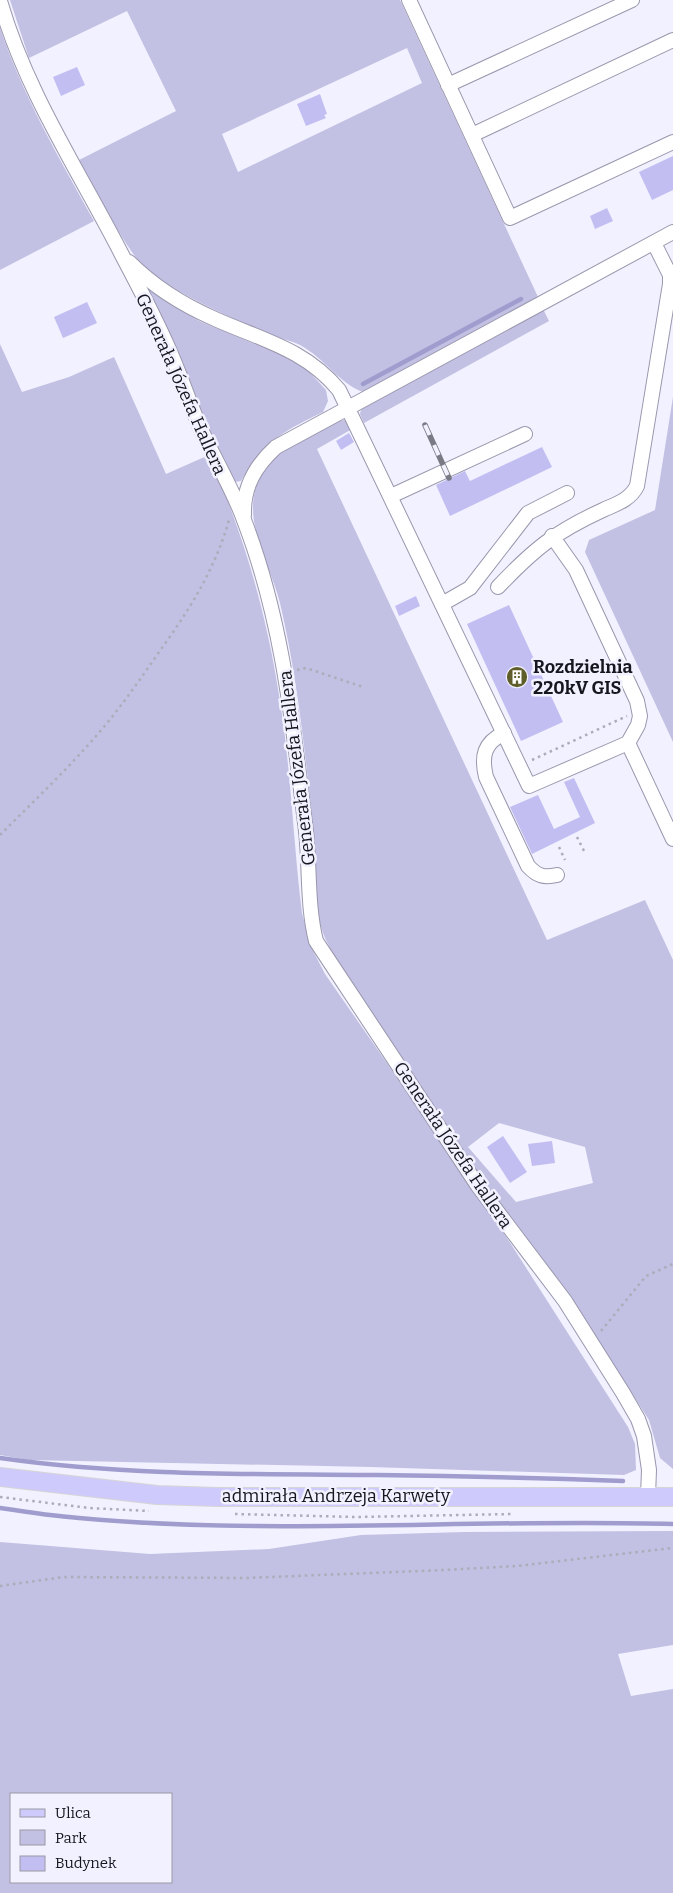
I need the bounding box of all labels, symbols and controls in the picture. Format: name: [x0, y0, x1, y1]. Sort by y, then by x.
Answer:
street label: Generała Józefa Hallera: [131, 290, 231, 478]
place label: Rozdzielnia 220kV GIS: [533, 656, 633, 699]
building icon: Rozdzielnia 220kV GIS: [505, 665, 529, 689]
street label: Generała Józefa Hallera: [274, 669, 320, 867]
street label: Generała Józefa Hallera: [389, 1057, 517, 1233]
street label: admirała Andrzeja Karwety: [222, 1485, 451, 1507]
legend: [10, 1793, 172, 1883]
text: Ulica: [55, 1804, 91, 1822]
text: Park: [55, 1829, 87, 1847]
text: Budynek: [55, 1854, 117, 1872]

